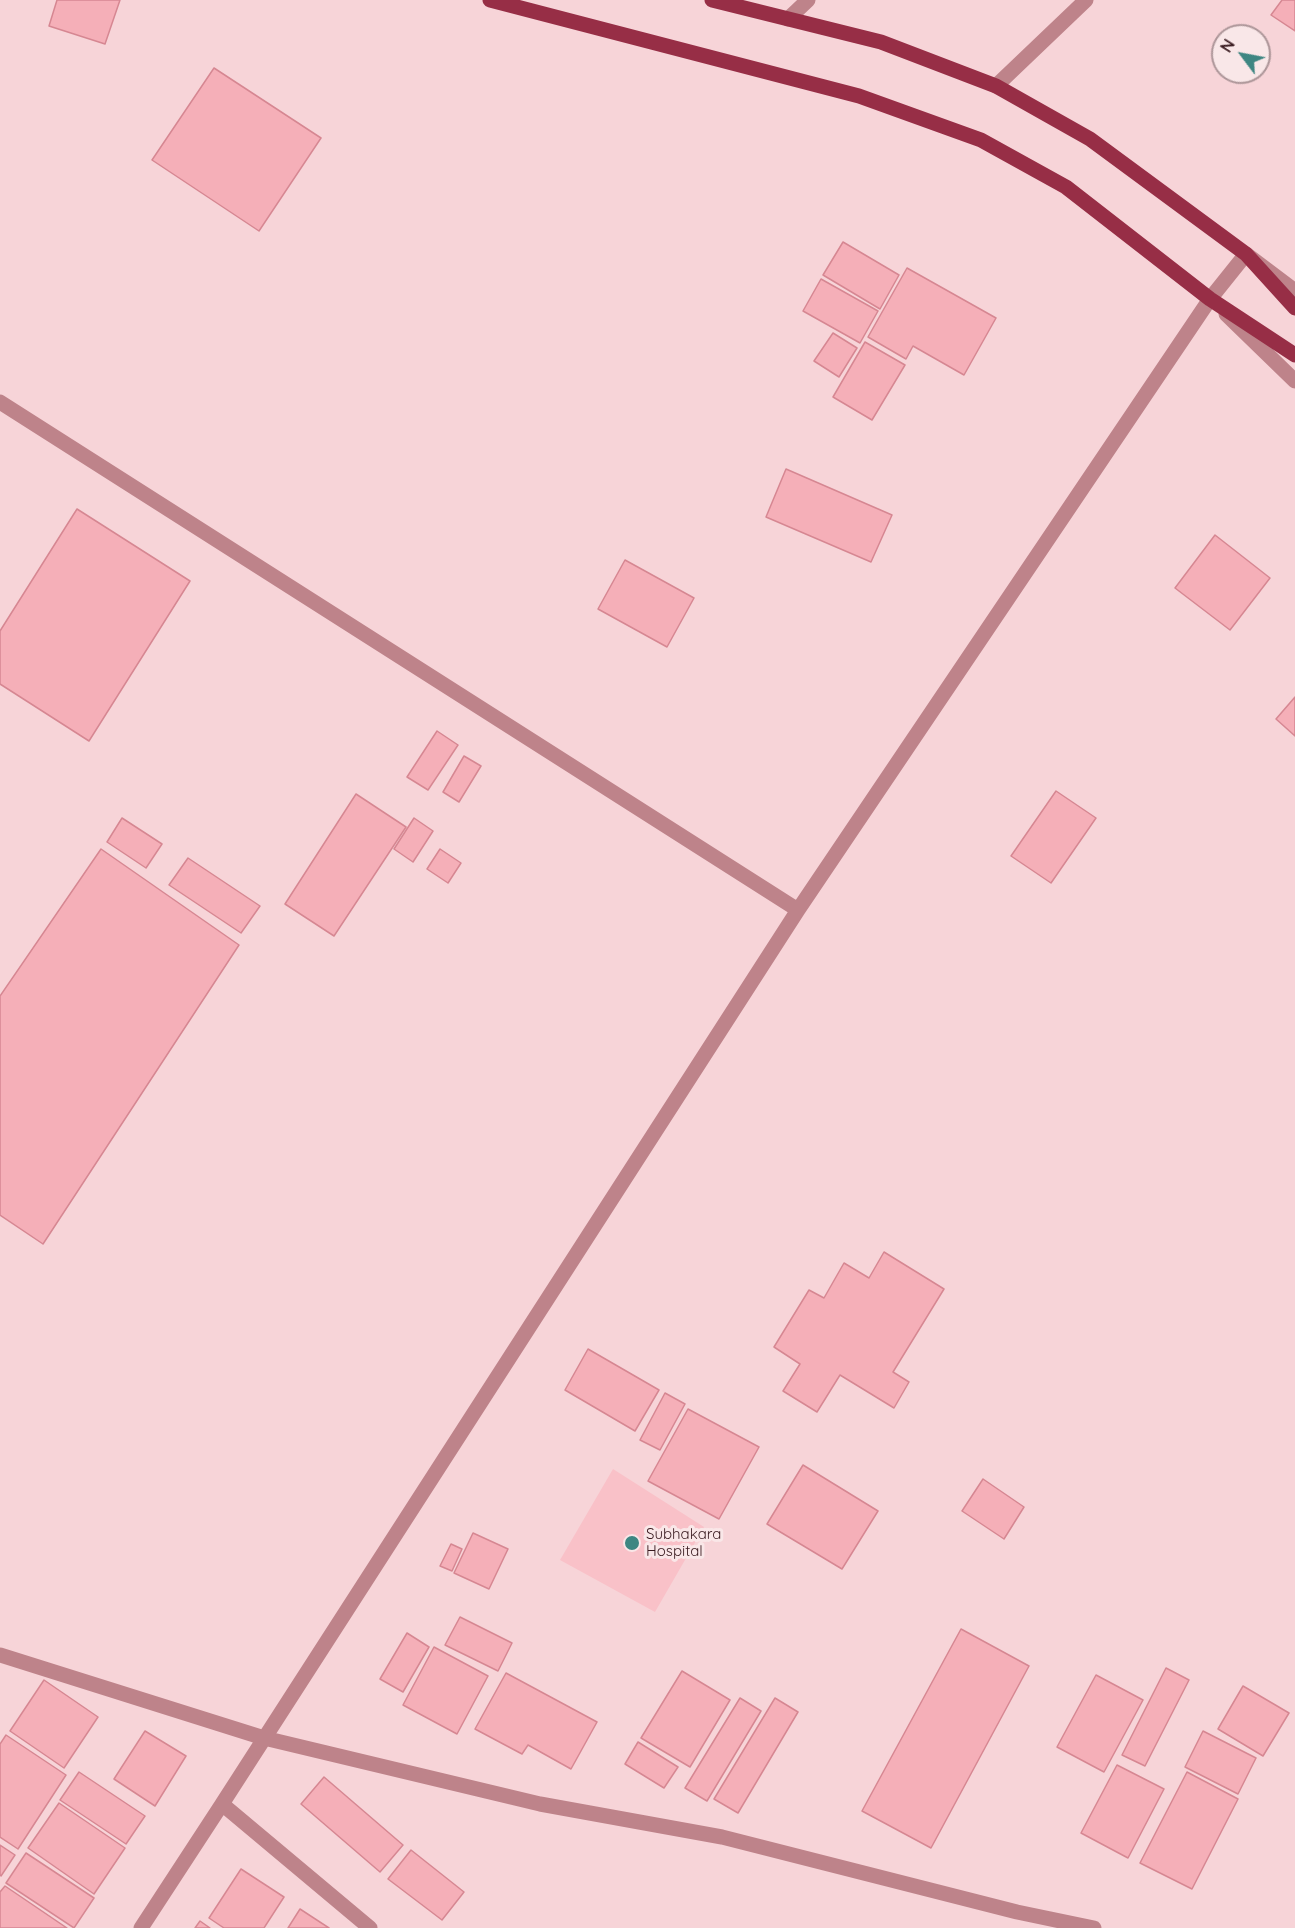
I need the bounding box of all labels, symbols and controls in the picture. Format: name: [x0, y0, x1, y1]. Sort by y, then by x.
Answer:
north arrow: [1211, 24, 1271, 84]
text: N: [1216, 35, 1239, 56]
place label: Subhakara Hospital: [646, 1525, 721, 1560]
marker: Subhakara Hospital: [623, 1534, 641, 1552]

